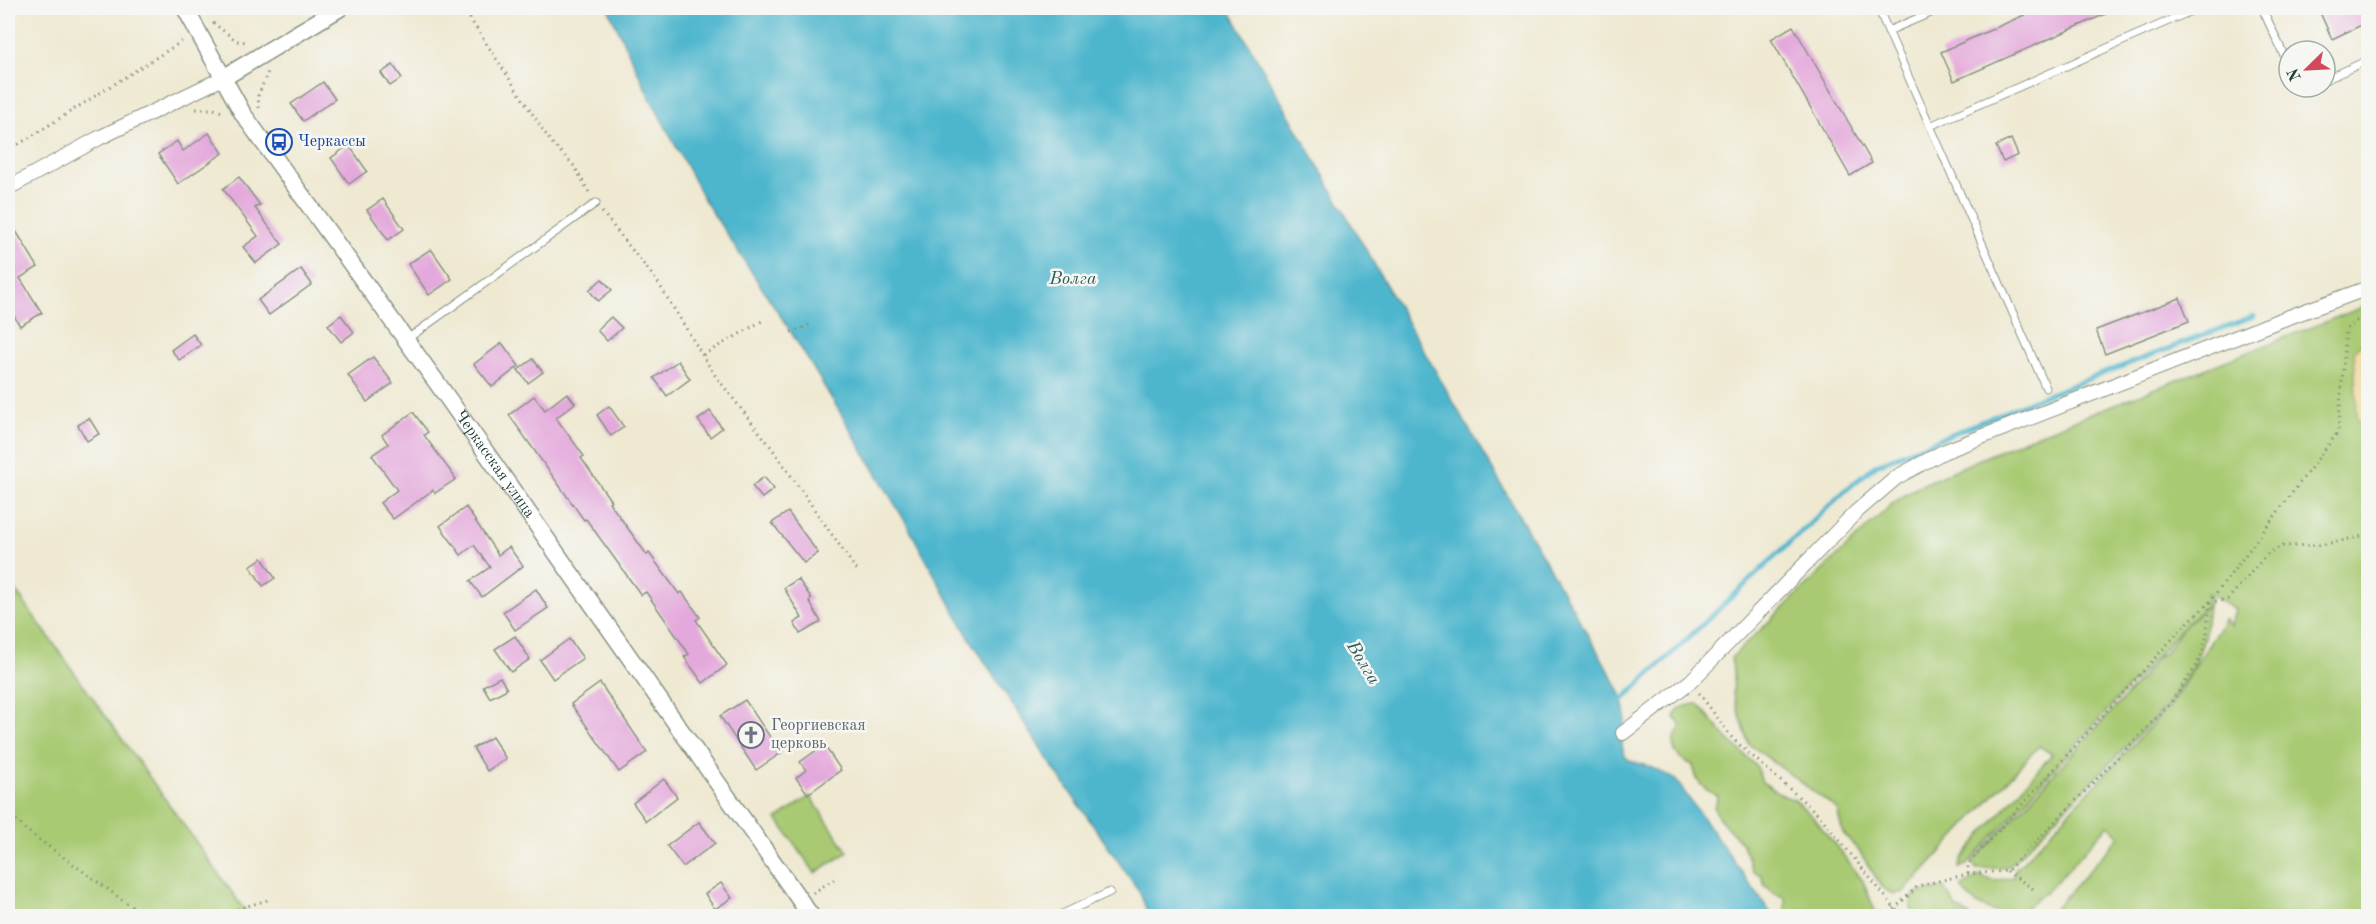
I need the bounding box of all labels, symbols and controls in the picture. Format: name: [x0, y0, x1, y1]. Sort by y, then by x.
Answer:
north arrow: [2277, 39, 2337, 99]
text: N: [2285, 65, 2305, 83]
bus stop icon: Черкассы: [264, 127, 294, 157]
place label: Черкассы: [298, 134, 366, 150]
water label: Волга: [1048, 270, 1097, 288]
street label: Черкасская улица: [451, 408, 537, 521]
water label: Волга: [1343, 637, 1383, 688]
place label: Георгиевская церковь: [771, 718, 866, 752]
church icon: Георгиевская церковь: [736, 720, 766, 750]

